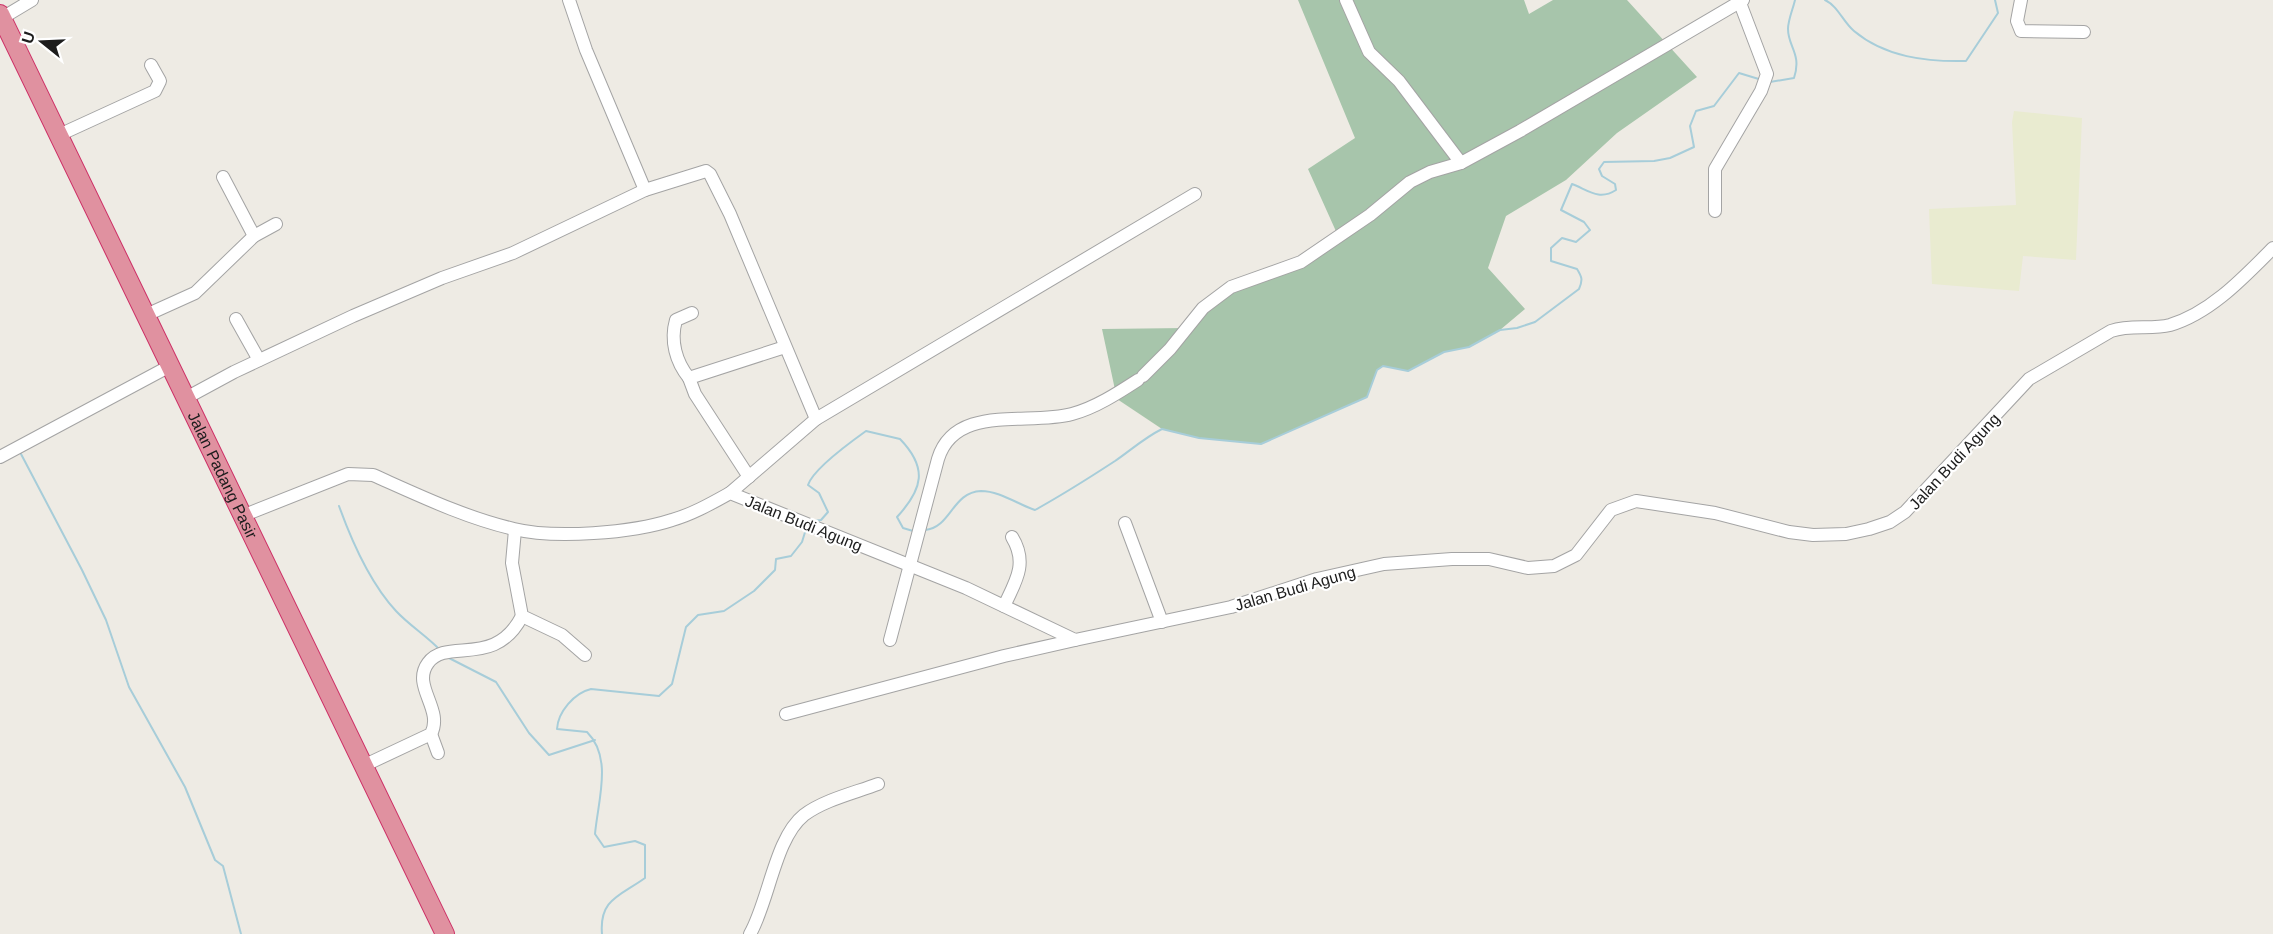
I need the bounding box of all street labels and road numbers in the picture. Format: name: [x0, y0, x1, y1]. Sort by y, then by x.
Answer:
street label: Jalan Padang Pasir: [185, 409, 261, 542]
street label: Jalan Budi Agung: [1906, 410, 2003, 513]
street label: Jalan Budi Agung: [743, 492, 865, 555]
street label: Jalan Budi Agung: [1233, 563, 1357, 614]

